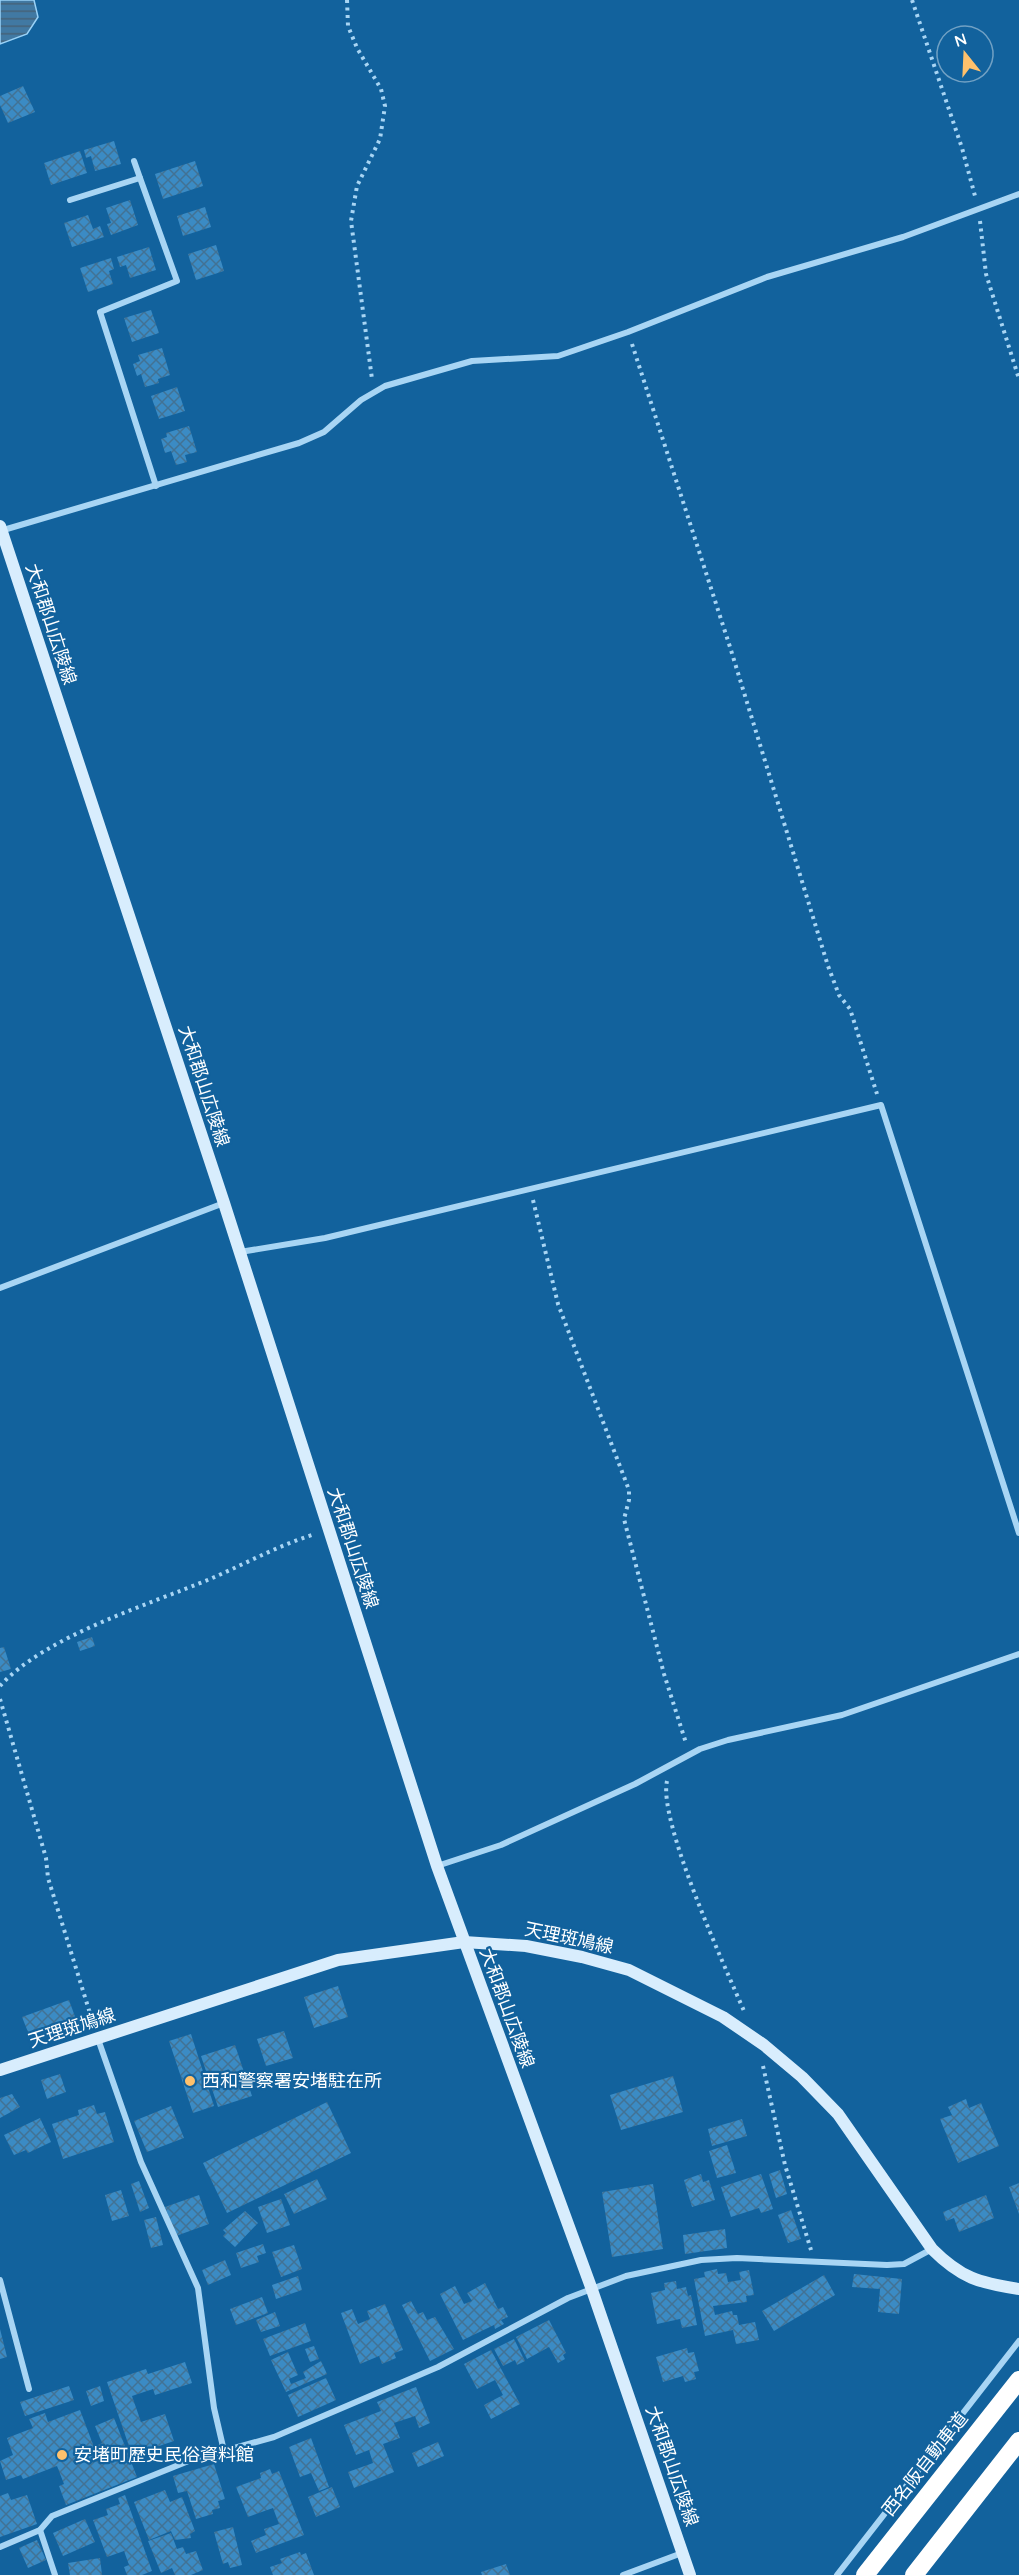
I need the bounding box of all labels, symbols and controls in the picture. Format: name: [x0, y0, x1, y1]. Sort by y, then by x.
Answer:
north arrow: [935, 24, 995, 84]
text: N: [952, 28, 969, 51]
street label: 大和郡山広陵線: [21, 560, 82, 687]
street label: 大和郡山広陵線: [174, 1022, 235, 1149]
street label: 大和郡山広陵線: [323, 1484, 384, 1611]
street label: 天理斑鳩線: [523, 1917, 616, 1958]
street label: 大和郡山広陵線: [475, 1945, 540, 2071]
street label: 天理斑鳩線: [25, 2003, 118, 2052]
place label: 西和警察署安堵駐在所: [202, 2069, 382, 2092]
marker: 西和警察署安堵駐在所: [183, 2074, 197, 2088]
street label: 大和郡山広陵線: [641, 2403, 704, 2529]
street label: 西名阪自動車道: [877, 2407, 972, 2520]
place label: 安堵町歴史民俗資料館: [74, 2443, 254, 2466]
marker: 安堵町歴史民俗資料館: [55, 2448, 69, 2462]

